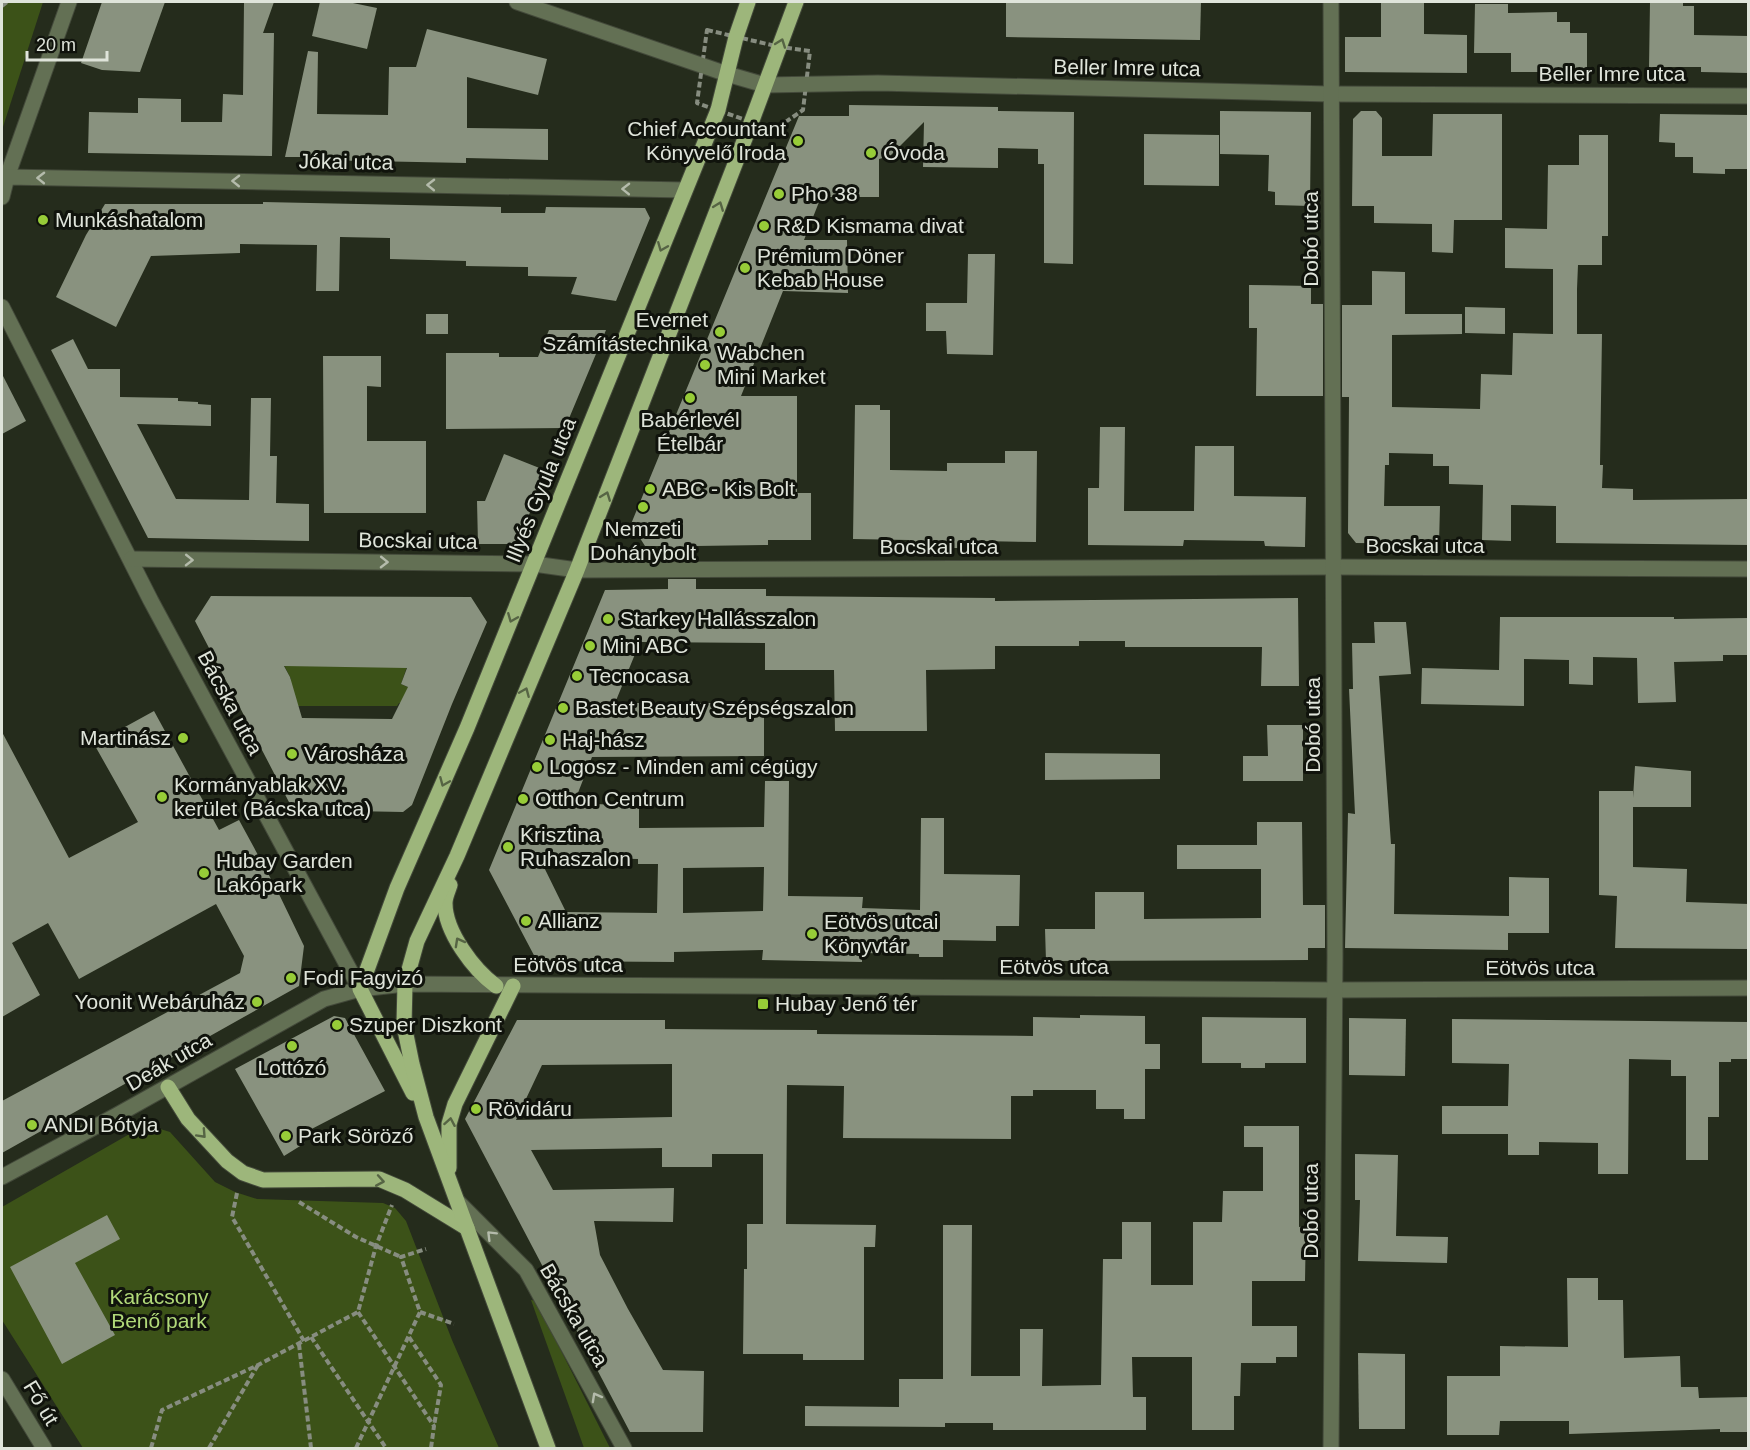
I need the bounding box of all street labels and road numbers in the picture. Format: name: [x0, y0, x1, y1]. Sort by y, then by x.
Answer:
street label: Beller Imre utca: [1053, 55, 1201, 80]
street label: Beller Imre utca: [1538, 62, 1686, 85]
street label: Jókai utca: [299, 149, 394, 174]
street label: Dobó utca: [1299, 191, 1322, 287]
street label: Illyés Gyula utca: [501, 414, 580, 566]
street label: Bocskai utca: [358, 528, 478, 553]
street label: Bocskai utca: [1365, 534, 1485, 557]
street label: Bocskai utca: [879, 535, 999, 558]
street label: Bácska utca: [193, 647, 268, 759]
street label: Dobó utca: [1301, 677, 1324, 773]
street label: Eötvös utca: [513, 953, 623, 976]
street label: Eötvös utca: [999, 955, 1109, 978]
street label: Eötvös utca: [1485, 956, 1595, 979]
street label: Deák utca: [122, 1028, 216, 1095]
street label: Dobó utca: [1299, 1163, 1322, 1259]
street label: Bácska utca: [536, 1259, 613, 1370]
street label: Fő út: [19, 1376, 64, 1429]

